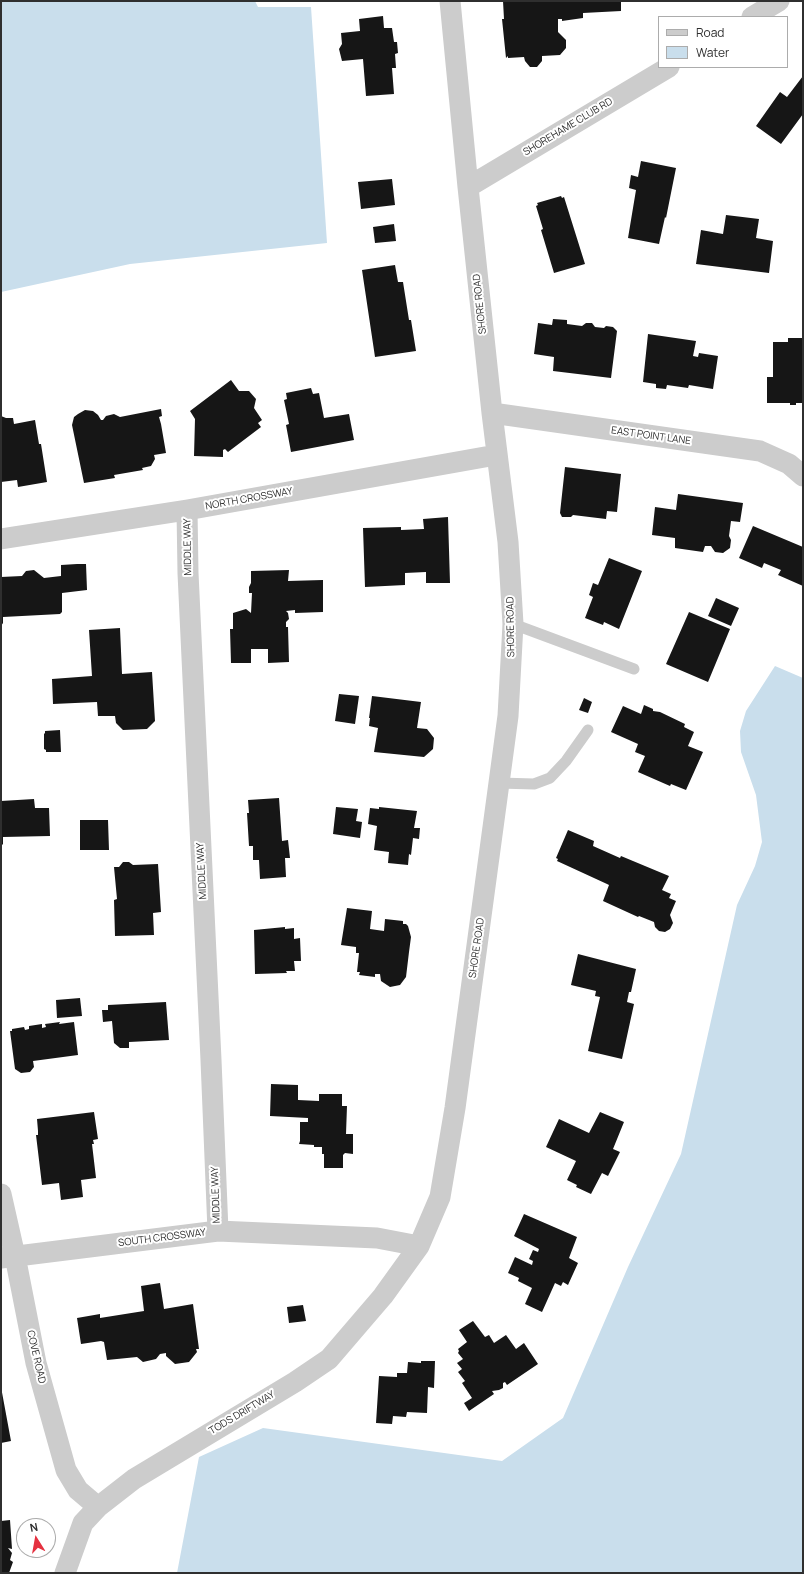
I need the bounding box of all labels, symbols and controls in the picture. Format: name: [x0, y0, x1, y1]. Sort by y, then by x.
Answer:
legend: [658, 16, 788, 68]
text: Road: [696, 24, 724, 41]
text: Water: [696, 44, 729, 61]
street label: SHOREHAME CLUB RD: [521, 96, 615, 158]
street label: SHORE ROAD: [471, 273, 489, 335]
street label: EAST POINT LANE: [610, 424, 692, 448]
street label: NORTH CROSSWAY: [205, 485, 293, 513]
street label: MIDDLE WAY: [182, 518, 194, 576]
street label: SHORE ROAD: [504, 597, 518, 657]
street label: MIDDLE WAY: [195, 842, 209, 900]
street label: SHORE ROAD: [467, 917, 487, 979]
street label: MIDDLE WAY: [209, 1166, 223, 1224]
street label: SOUTH CROSSWAY: [118, 1227, 206, 1249]
street label: COVE ROAD: [24, 1329, 48, 1385]
street label: TODS DRIFTWAY: [207, 1389, 277, 1437]
north arrow: [16, 1518, 56, 1558]
text: N: [28, 1519, 39, 1535]

